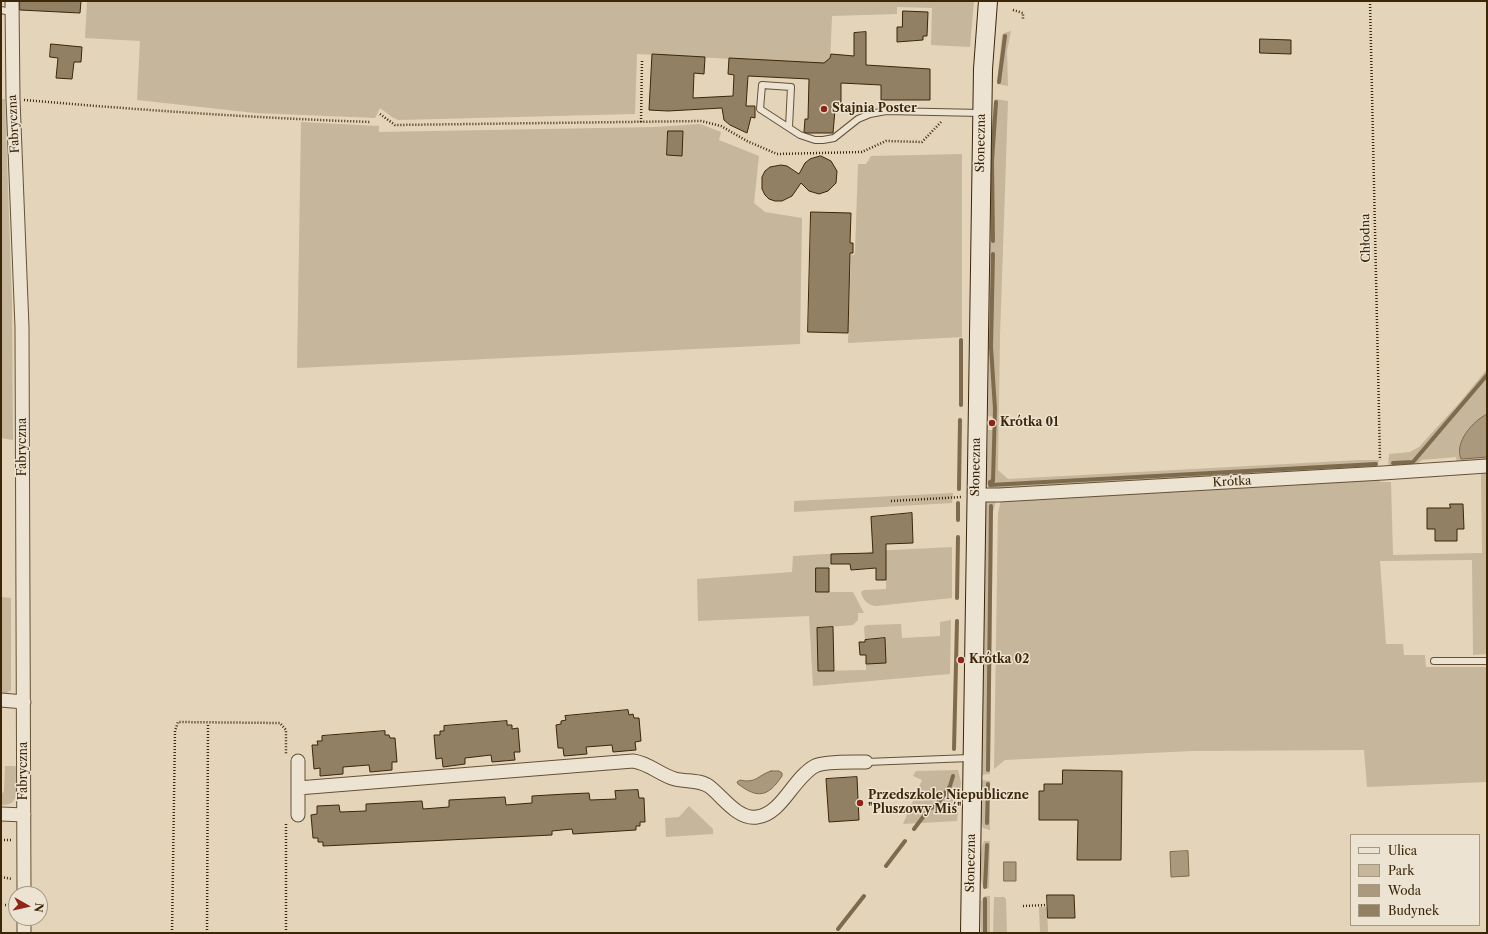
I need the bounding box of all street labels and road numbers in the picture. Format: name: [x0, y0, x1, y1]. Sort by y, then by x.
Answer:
street label: Fabryczna: [5, 94, 23, 154]
street label: Słoneczna: [973, 114, 989, 172]
street label: Chłodna: [1358, 213, 1374, 263]
street label: Fabryczna: [16, 418, 30, 476]
street label: Słoneczna: [968, 438, 984, 496]
street label: Krótka: [1212, 474, 1252, 490]
street label: Fabryczna: [17, 742, 31, 800]
street label: Słoneczna: [963, 834, 979, 892]

